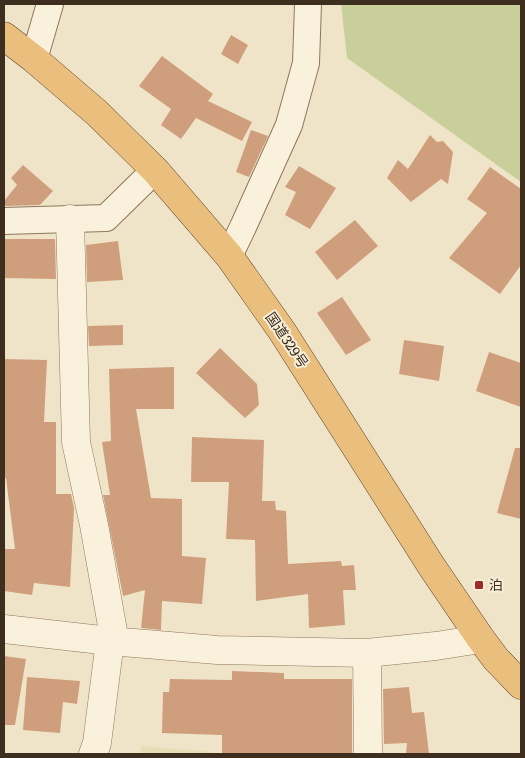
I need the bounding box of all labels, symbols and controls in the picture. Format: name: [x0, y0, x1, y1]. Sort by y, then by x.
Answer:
street label: 国道329号: [262, 307, 314, 371]
place label: 泊: [489, 574, 503, 594]
marker: 泊: [473, 579, 485, 591]

